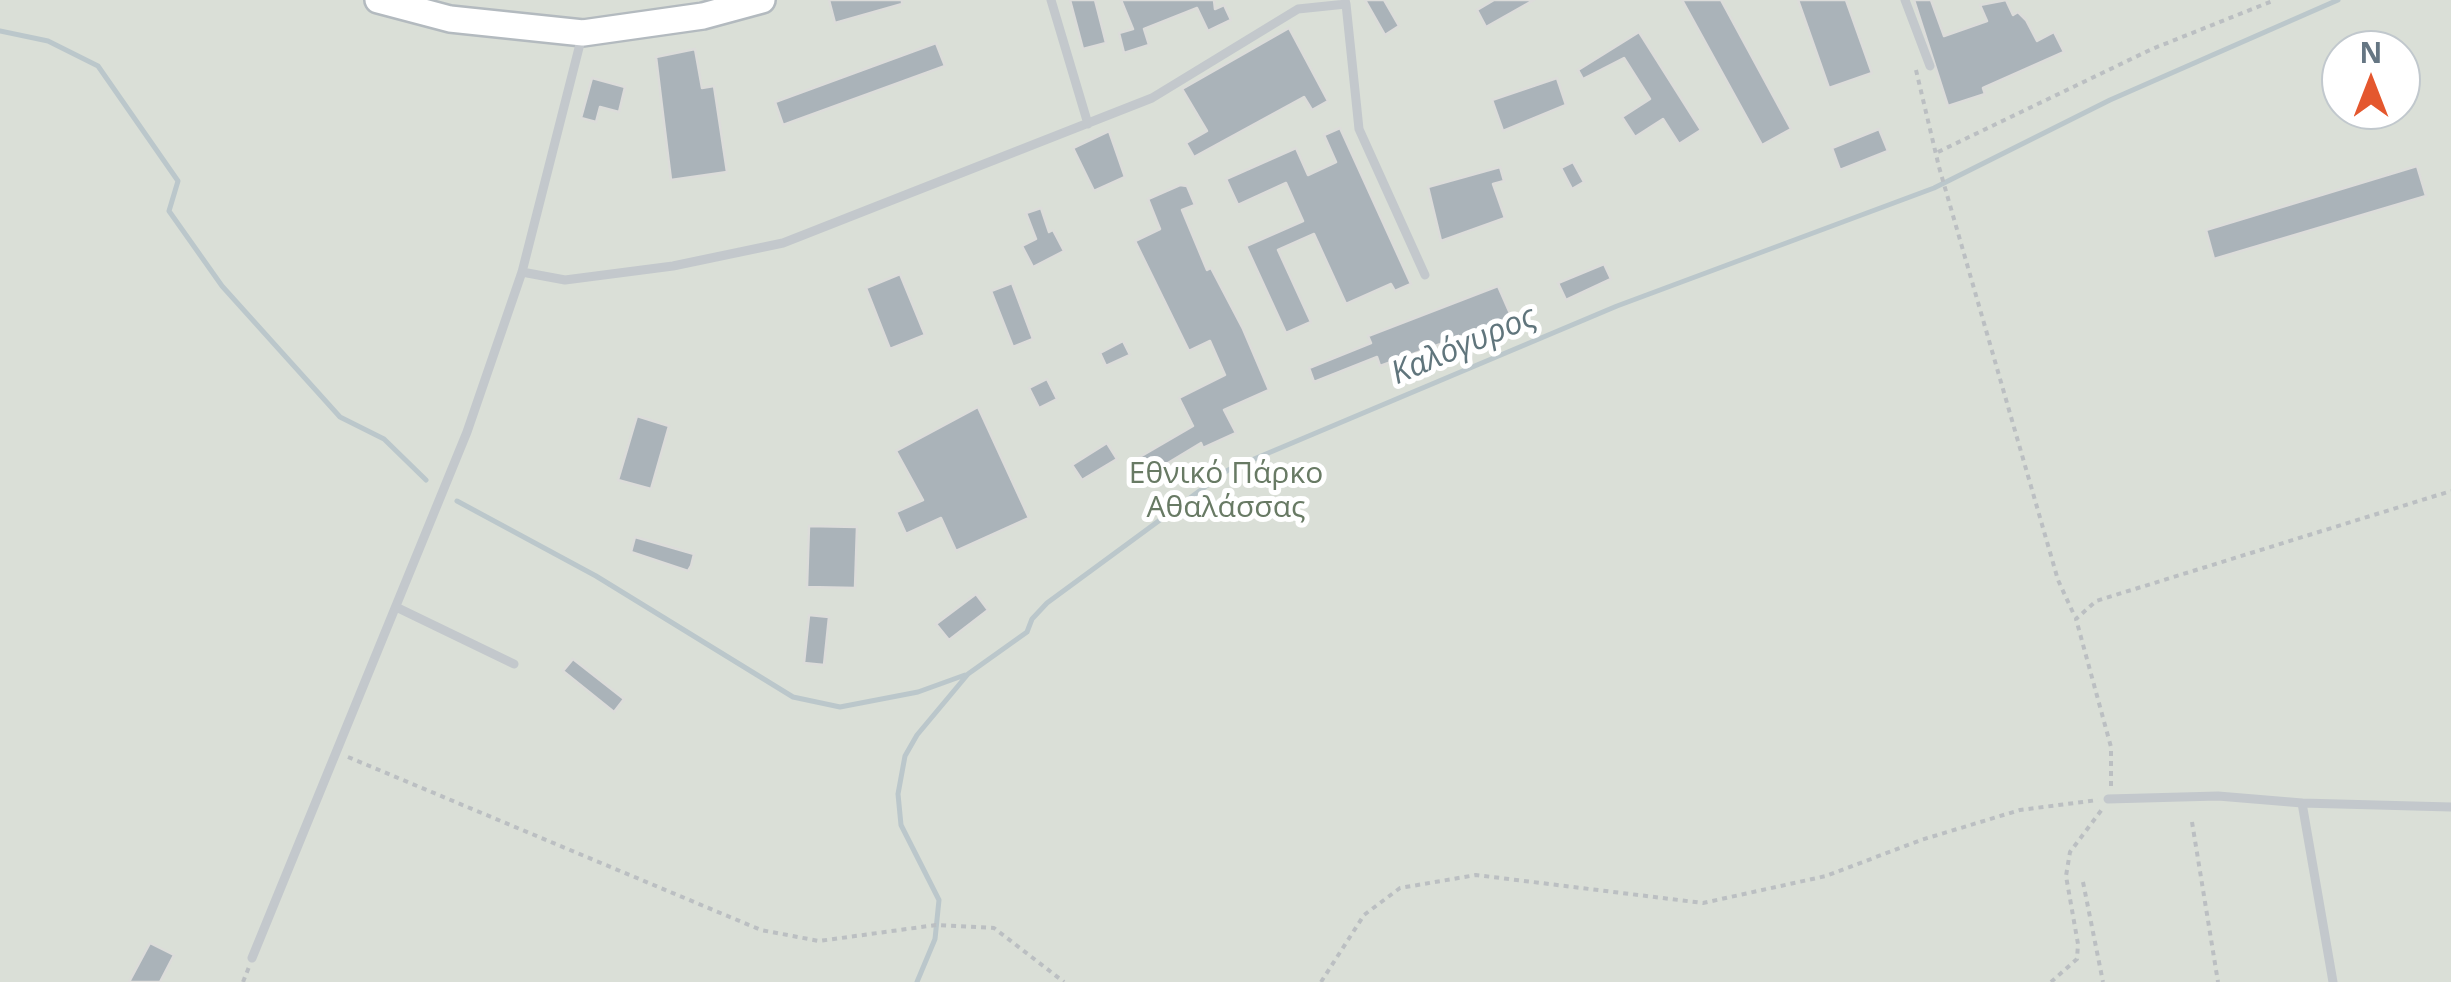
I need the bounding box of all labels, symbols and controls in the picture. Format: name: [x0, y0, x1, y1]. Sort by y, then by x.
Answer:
north arrow: [2321, 30, 2421, 130]
text: N: [2360, 33, 2382, 71]
water label: Καλόγυρος: [1386, 298, 1542, 394]
park label: Εθνικό Πάρκο Αθαλάσσας: [1129, 456, 1323, 526]

